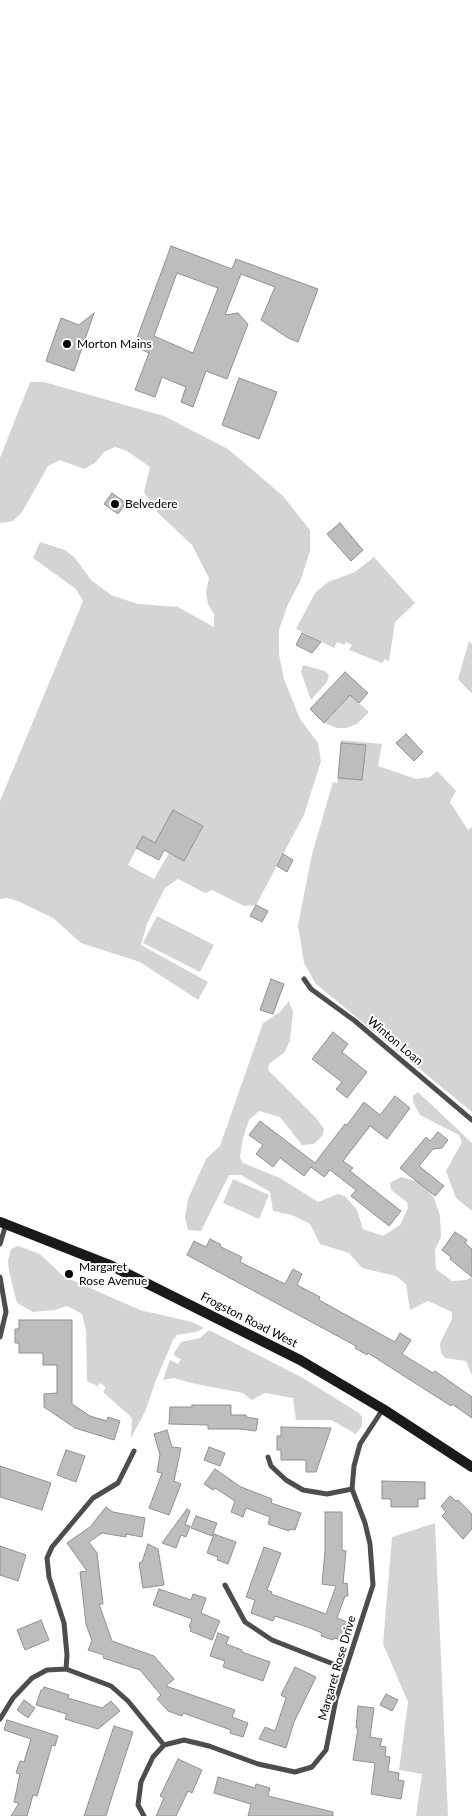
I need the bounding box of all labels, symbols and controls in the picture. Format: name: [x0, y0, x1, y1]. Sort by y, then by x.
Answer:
place label: Morton Mains: [77, 337, 152, 351]
marker: Morton Mains: [61, 338, 73, 350]
place label: Belvedere: [125, 497, 178, 511]
marker: Belvedere: [109, 498, 121, 510]
street label: Winton Loan: [364, 1014, 426, 1068]
place label: Margaret Rose Avenue: [79, 1260, 147, 1288]
marker: Margaret Rose Avenue: [63, 1268, 75, 1280]
street label: Frogston Road West: [198, 1289, 300, 1351]
street label: Margaret Rose Drive: [315, 1614, 359, 1722]

